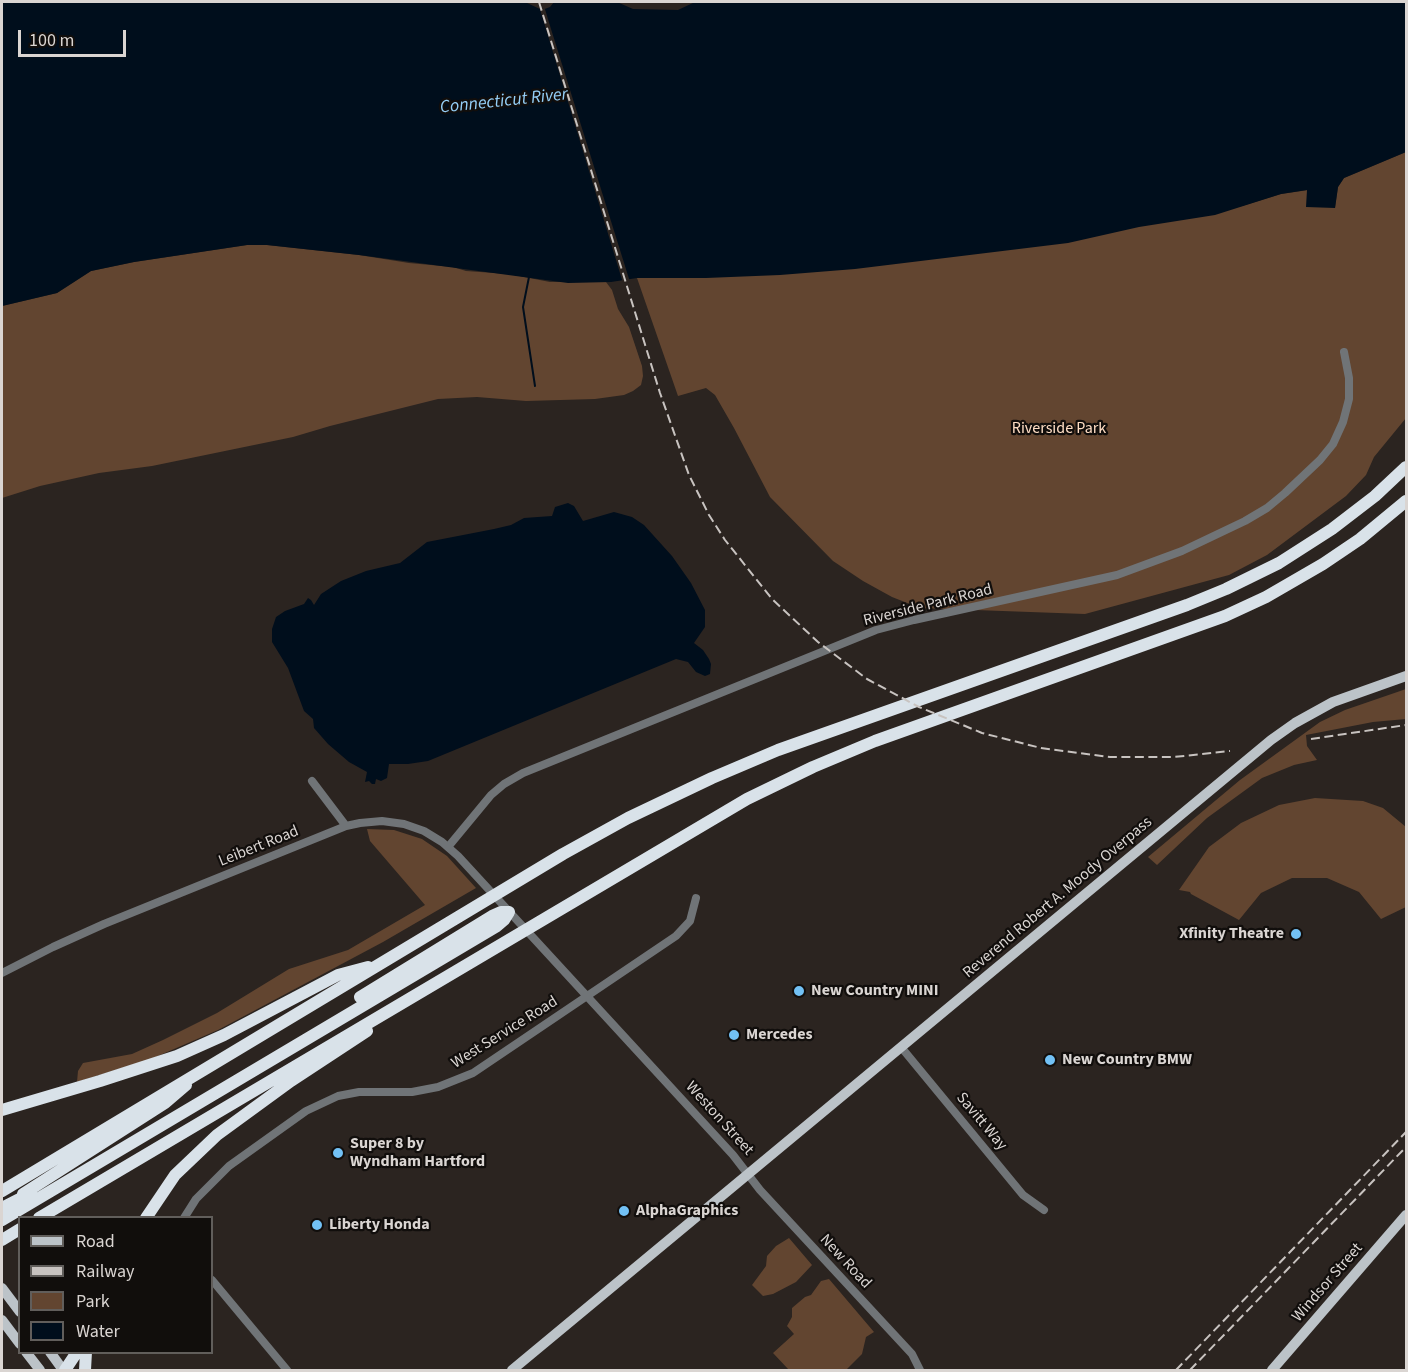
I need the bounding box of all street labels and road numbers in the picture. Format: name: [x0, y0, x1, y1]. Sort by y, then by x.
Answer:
street label: Riverside Park Road: [862, 581, 994, 631]
street label: Reverend Robert A. Moody Overpass: [959, 813, 1157, 983]
street label: Leibert Road: [216, 822, 302, 872]
street label: West Service Road: [448, 993, 562, 1073]
street label: Weston Street: [681, 1078, 757, 1160]
street label: Savitt Way: [951, 1089, 1011, 1155]
street label: New Road: [815, 1231, 875, 1293]
street label: Windsor Street: [1288, 1240, 1368, 1326]

